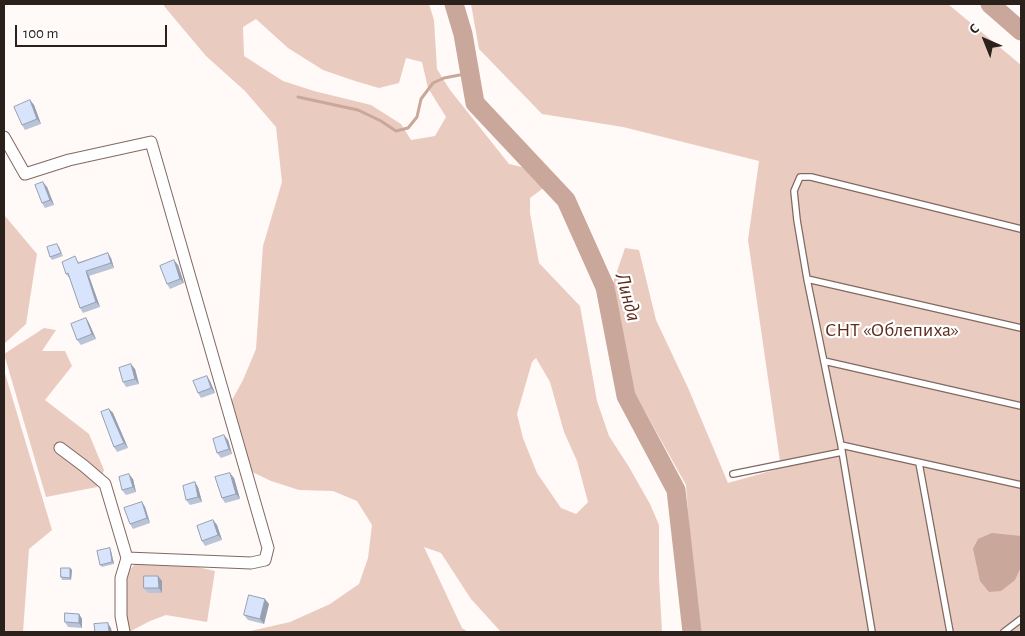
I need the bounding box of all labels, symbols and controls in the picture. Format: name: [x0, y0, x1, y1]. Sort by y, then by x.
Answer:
scale bar: [18, 15, 170, 47]
north arrow: [960, 15, 1010, 65]
text: С: [967, 21, 982, 37]
text: 100 m: [23, 26, 58, 41]
water label: Линда: [609, 270, 647, 324]
park label: СНТ «Облепиха»: [825, 318, 959, 342]

